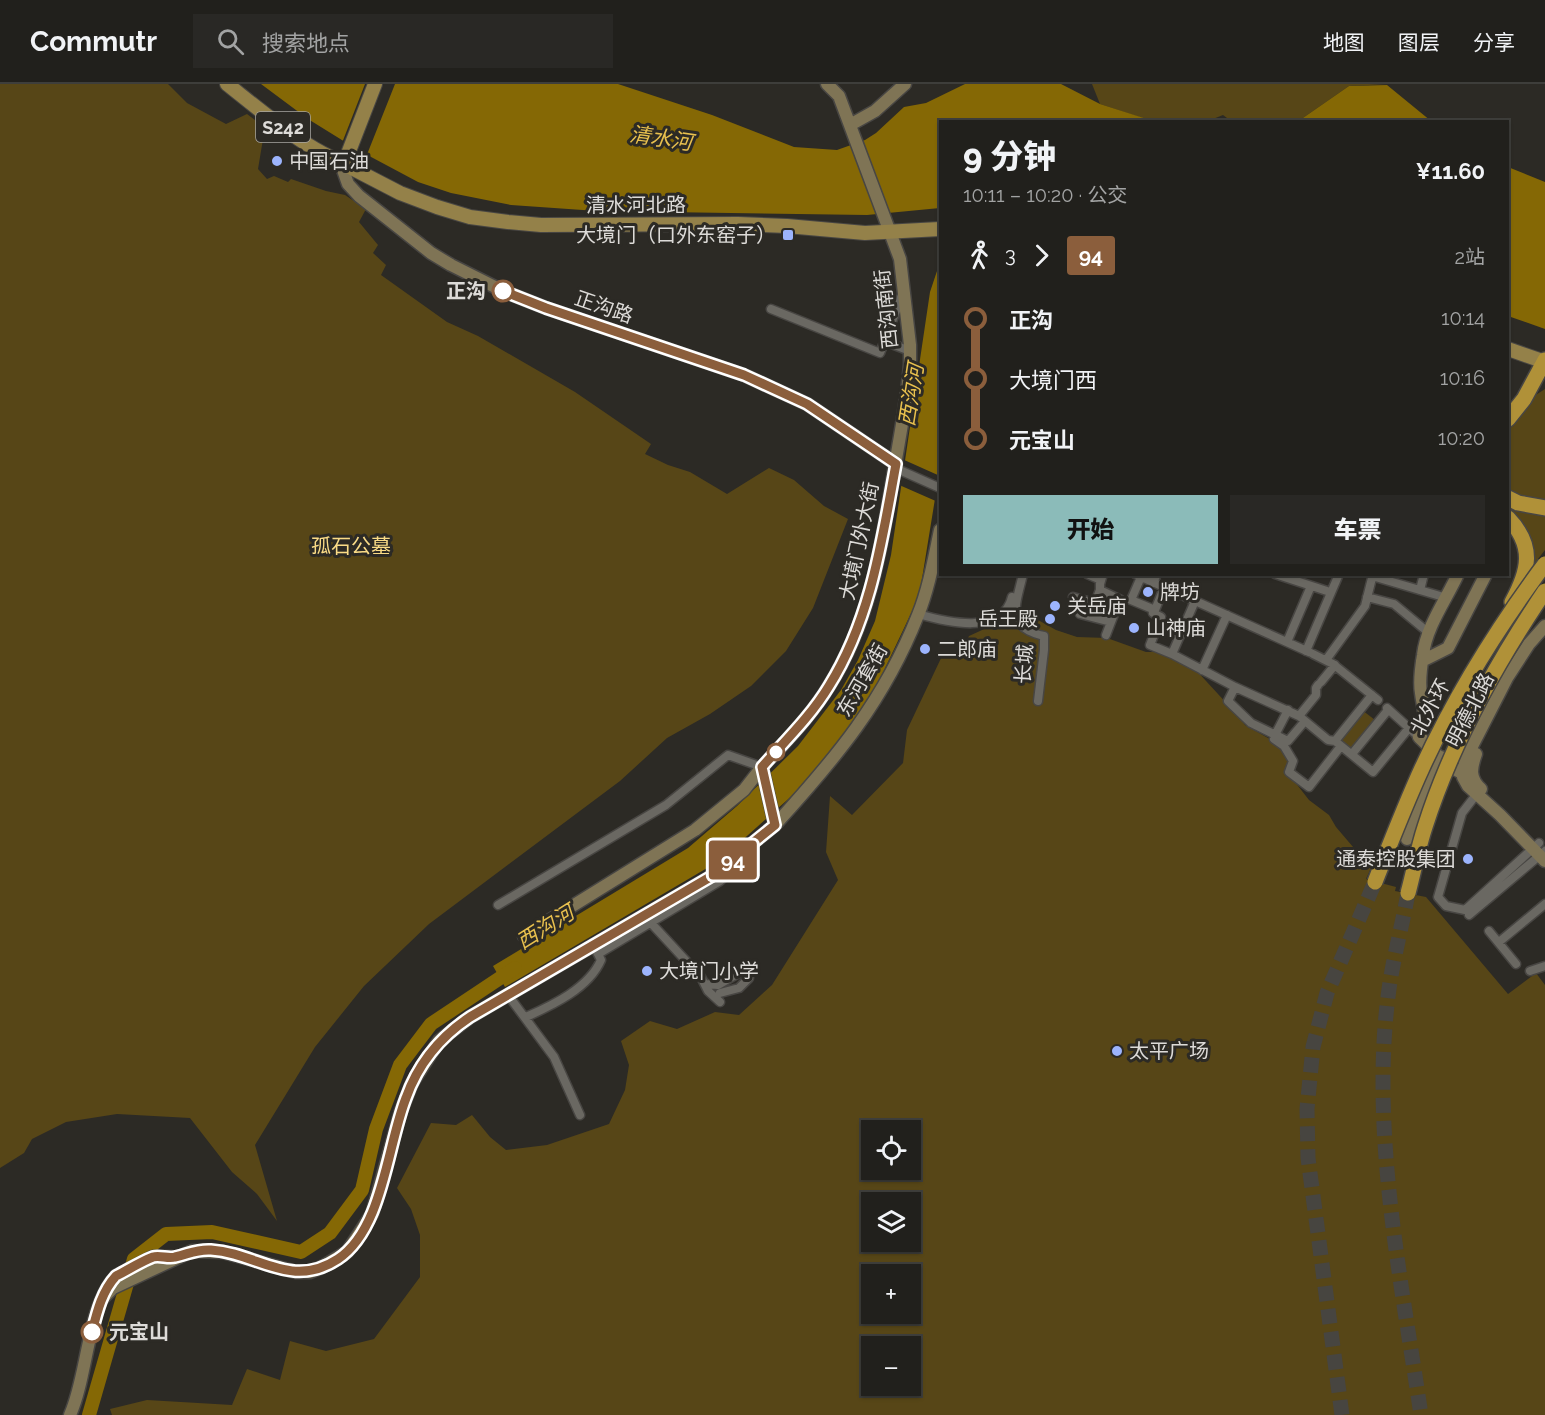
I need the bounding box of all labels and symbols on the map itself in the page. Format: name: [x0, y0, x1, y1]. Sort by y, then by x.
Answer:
road number: S242: [256, 112, 310, 142]
water label: 清水河: [628, 121, 698, 155]
place label: 中国石油: [289, 149, 369, 173]
marker: 中国石油: [270, 154, 284, 168]
street label: 清水河北路: [586, 193, 686, 217]
place label: 大境门（口外东窑子）: [576, 223, 776, 247]
marker: 大境门（口外东窑子）: [781, 228, 795, 242]
street label: 西沟南街: [870, 268, 902, 350]
place label: 正沟: [446, 279, 486, 303]
marker: 正沟: [492, 280, 514, 302]
street label: 正沟路: [572, 286, 636, 328]
water label: 西沟河: [894, 358, 929, 428]
street label: 大境门外大街: [835, 480, 883, 602]
park label: 孤石公墓: [311, 534, 391, 558]
place label: 牌坊: [1160, 580, 1200, 604]
marker: 牌坊: [1141, 585, 1155, 599]
place label: 关岳庙: [1067, 594, 1127, 618]
marker: 关岳庙: [1048, 599, 1062, 613]
place label: 岳王殿: [978, 607, 1038, 631]
marker: 岳王殿: [1043, 612, 1057, 626]
place label: 山神庙: [1146, 616, 1206, 640]
marker: 山神庙: [1127, 621, 1141, 635]
place label: 二郎庙: [937, 637, 997, 661]
street label: 东河套街: [832, 639, 892, 721]
marker: 二郎庙: [918, 642, 932, 656]
street label: 长城: [1011, 643, 1037, 685]
street label: 明德北路: [1441, 669, 1499, 751]
street label: 北外环: [1405, 675, 1455, 739]
unlabelled marker: [767, 743, 785, 761]
line badge: 94: [706, 840, 760, 880]
place label: 通泰控股集团: [1336, 847, 1456, 871]
marker: 通泰控股集团: [1461, 852, 1475, 866]
water label: 西沟河: [512, 898, 582, 954]
place label: 大境门小学: [659, 959, 759, 983]
marker: 大境门小学: [640, 964, 654, 978]
place label: 太平广场: [1129, 1039, 1209, 1063]
marker: 太平广场: [1110, 1044, 1124, 1058]
place label: 元宝山: [109, 1320, 169, 1344]
marker: 元宝山: [81, 1321, 103, 1343]

